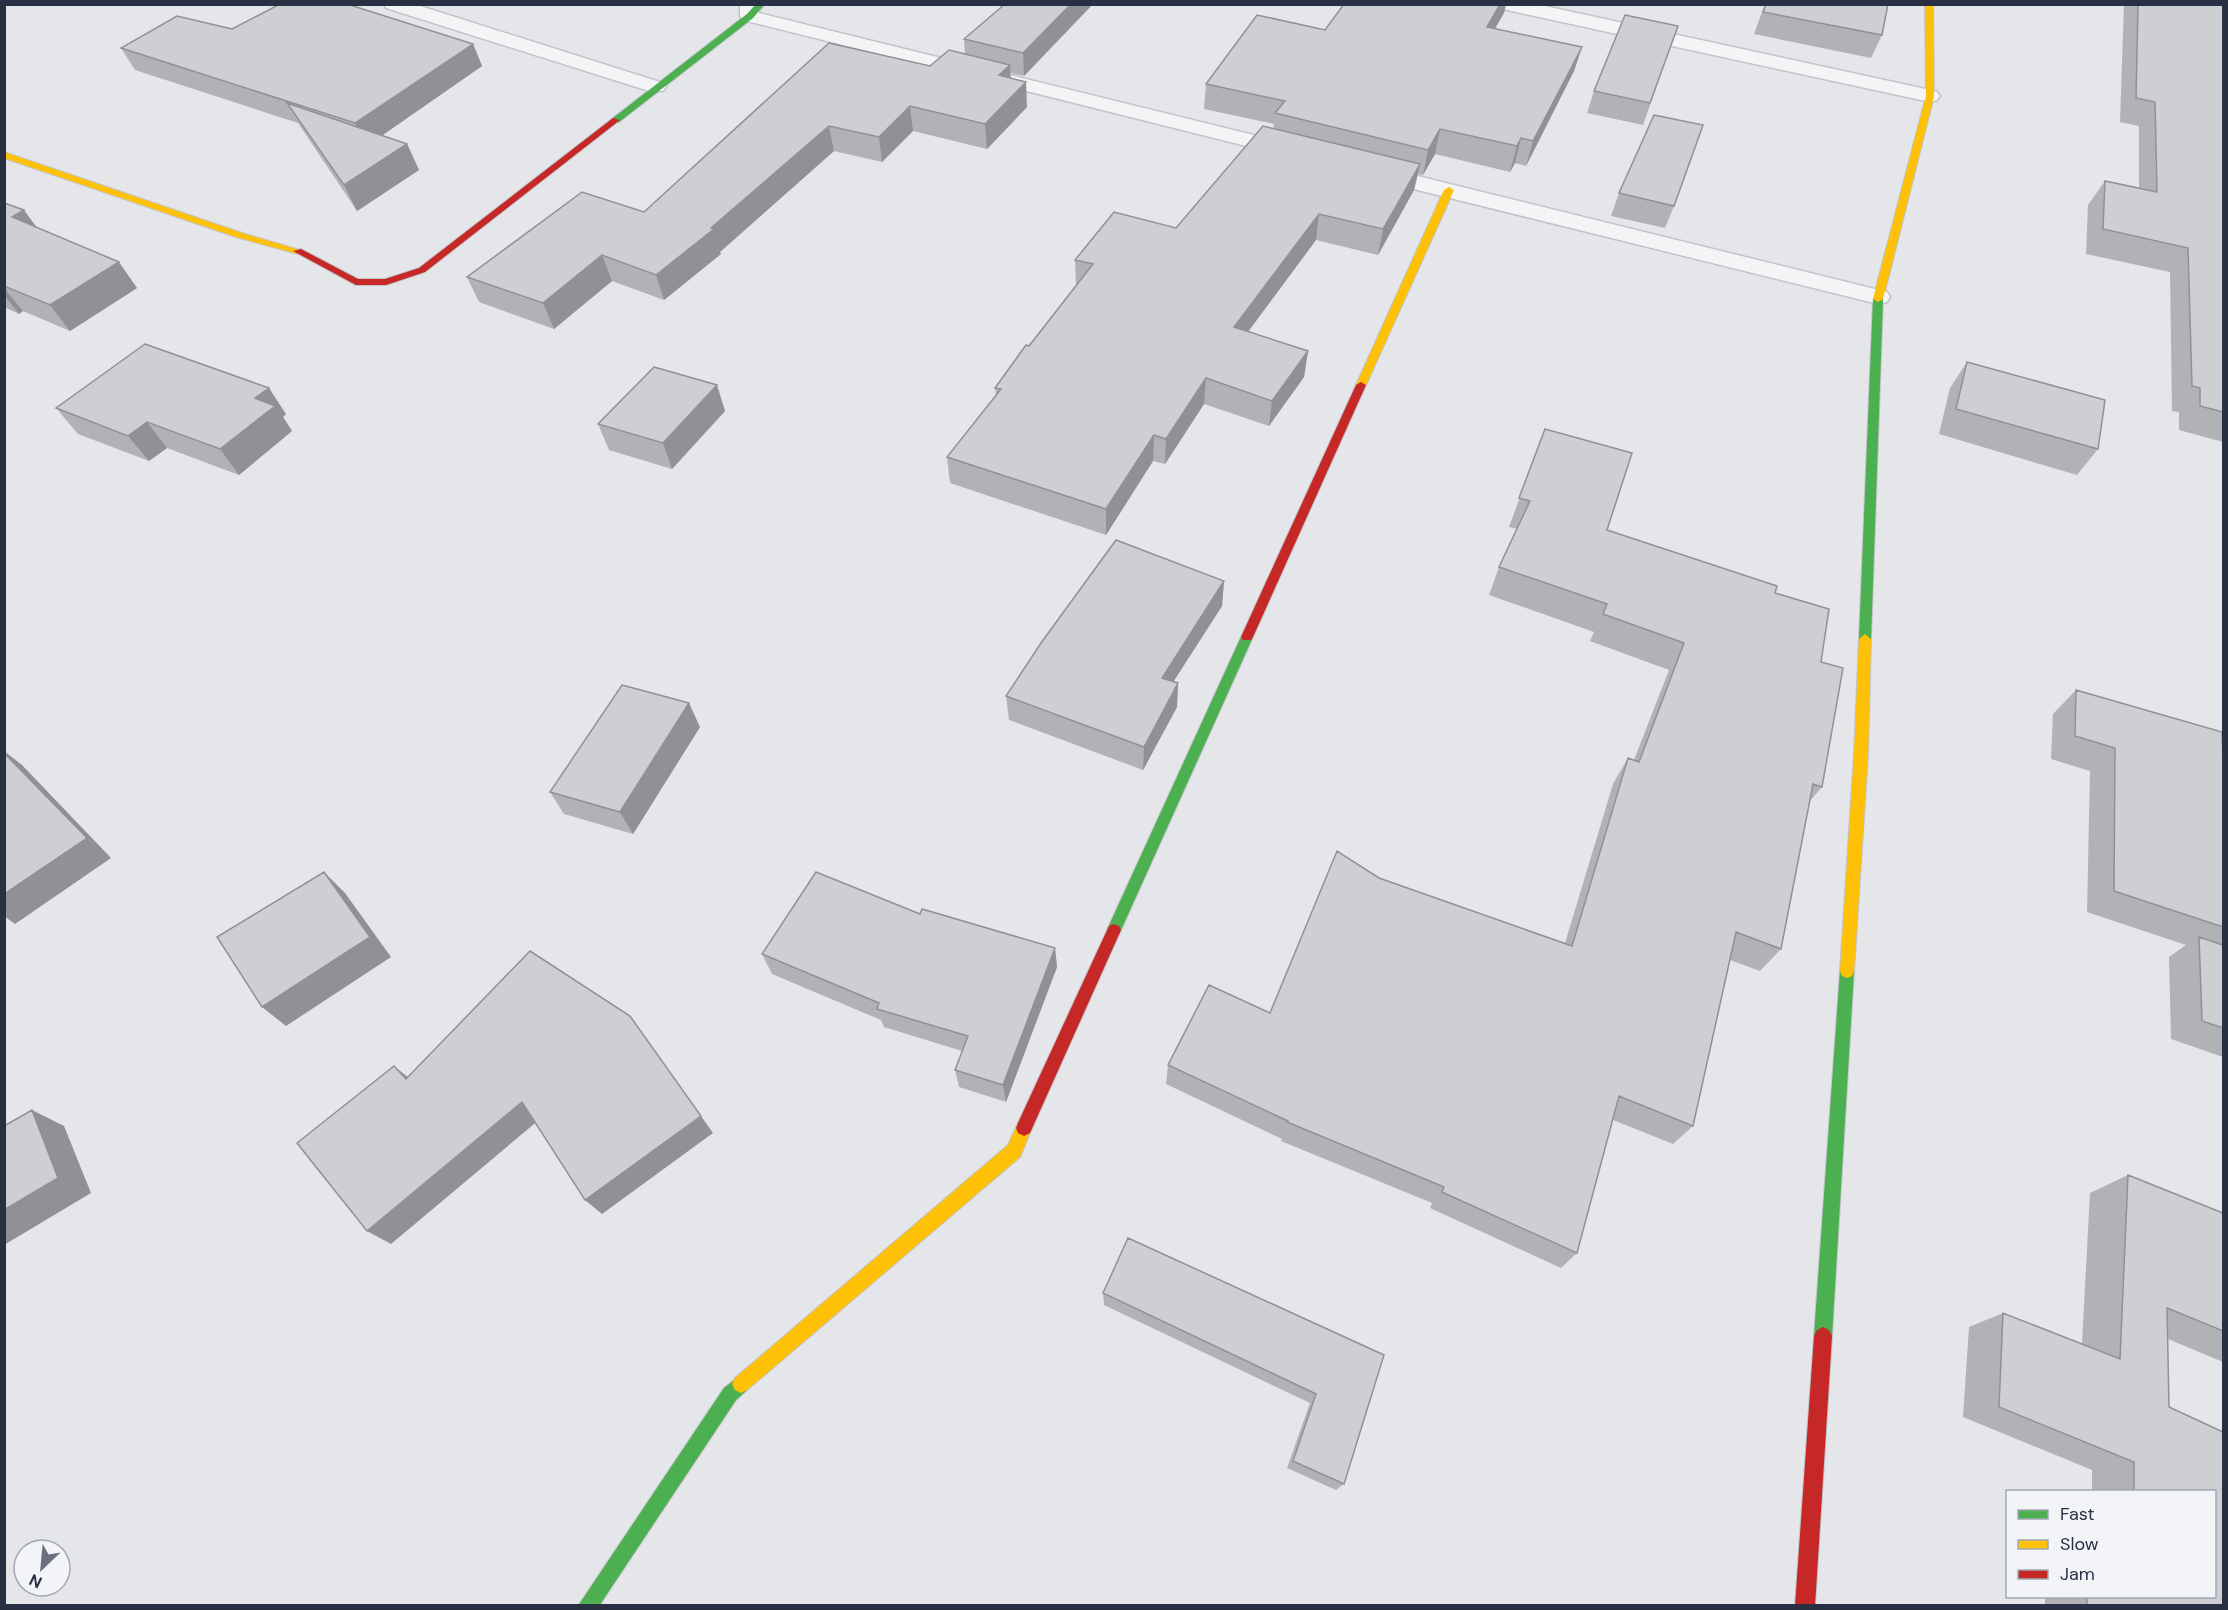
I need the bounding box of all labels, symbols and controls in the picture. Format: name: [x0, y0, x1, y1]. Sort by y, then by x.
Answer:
legend: [2006, 1490, 2216, 1598]
text: Fast: [2060, 1502, 2095, 1526]
text: Slow: [2060, 1532, 2099, 1556]
north arrow: [12, 1538, 72, 1598]
text: Jam: [2060, 1562, 2095, 1586]
text: N: [26, 1569, 45, 1593]

